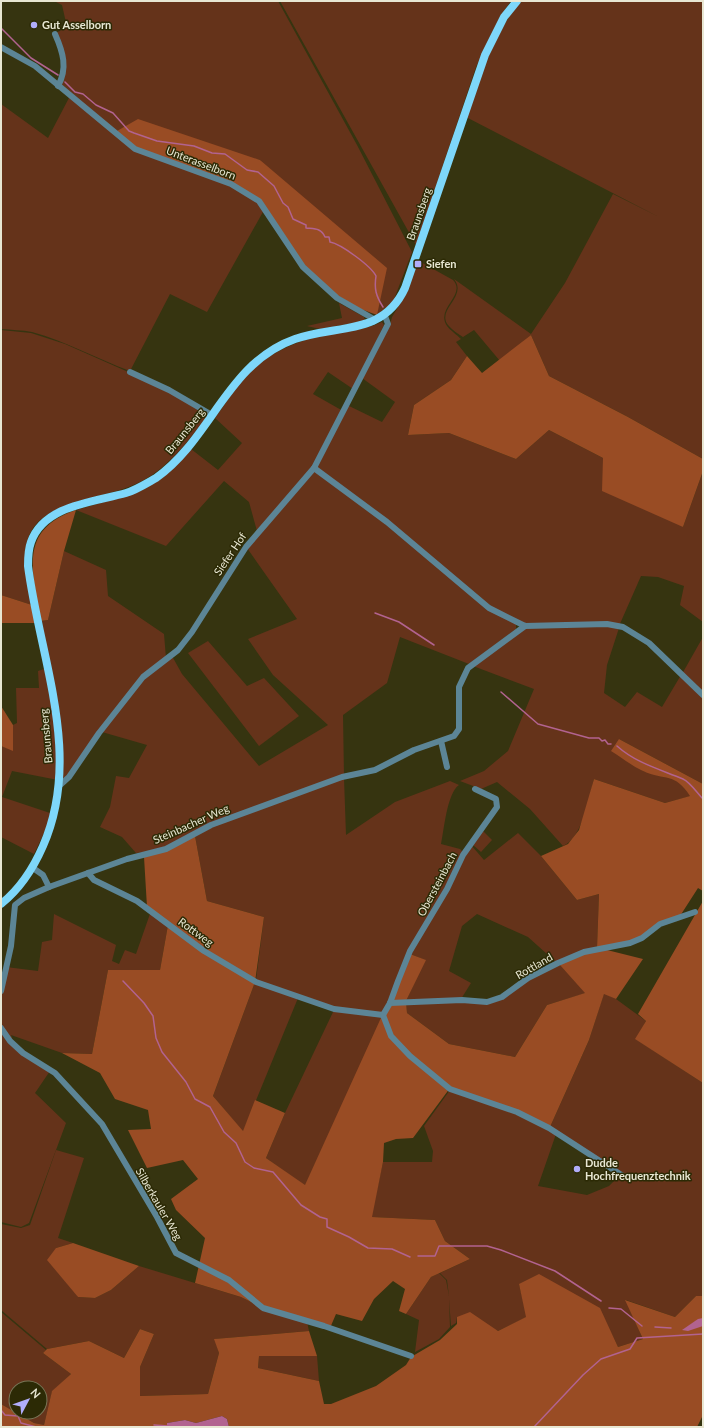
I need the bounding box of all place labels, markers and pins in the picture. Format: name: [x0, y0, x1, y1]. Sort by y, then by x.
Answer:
place label: Gut Asselborn: [42, 18, 111, 31]
marker: Gut Asselborn: [29, 20, 39, 30]
place label: Siefen: [426, 257, 456, 270]
marker: Siefen: [413, 259, 423, 269]
place label: Dudde Hochfrequenztechnik: [585, 1156, 691, 1182]
marker: Dudde Hochfrequenztechnik: [572, 1164, 582, 1174]

